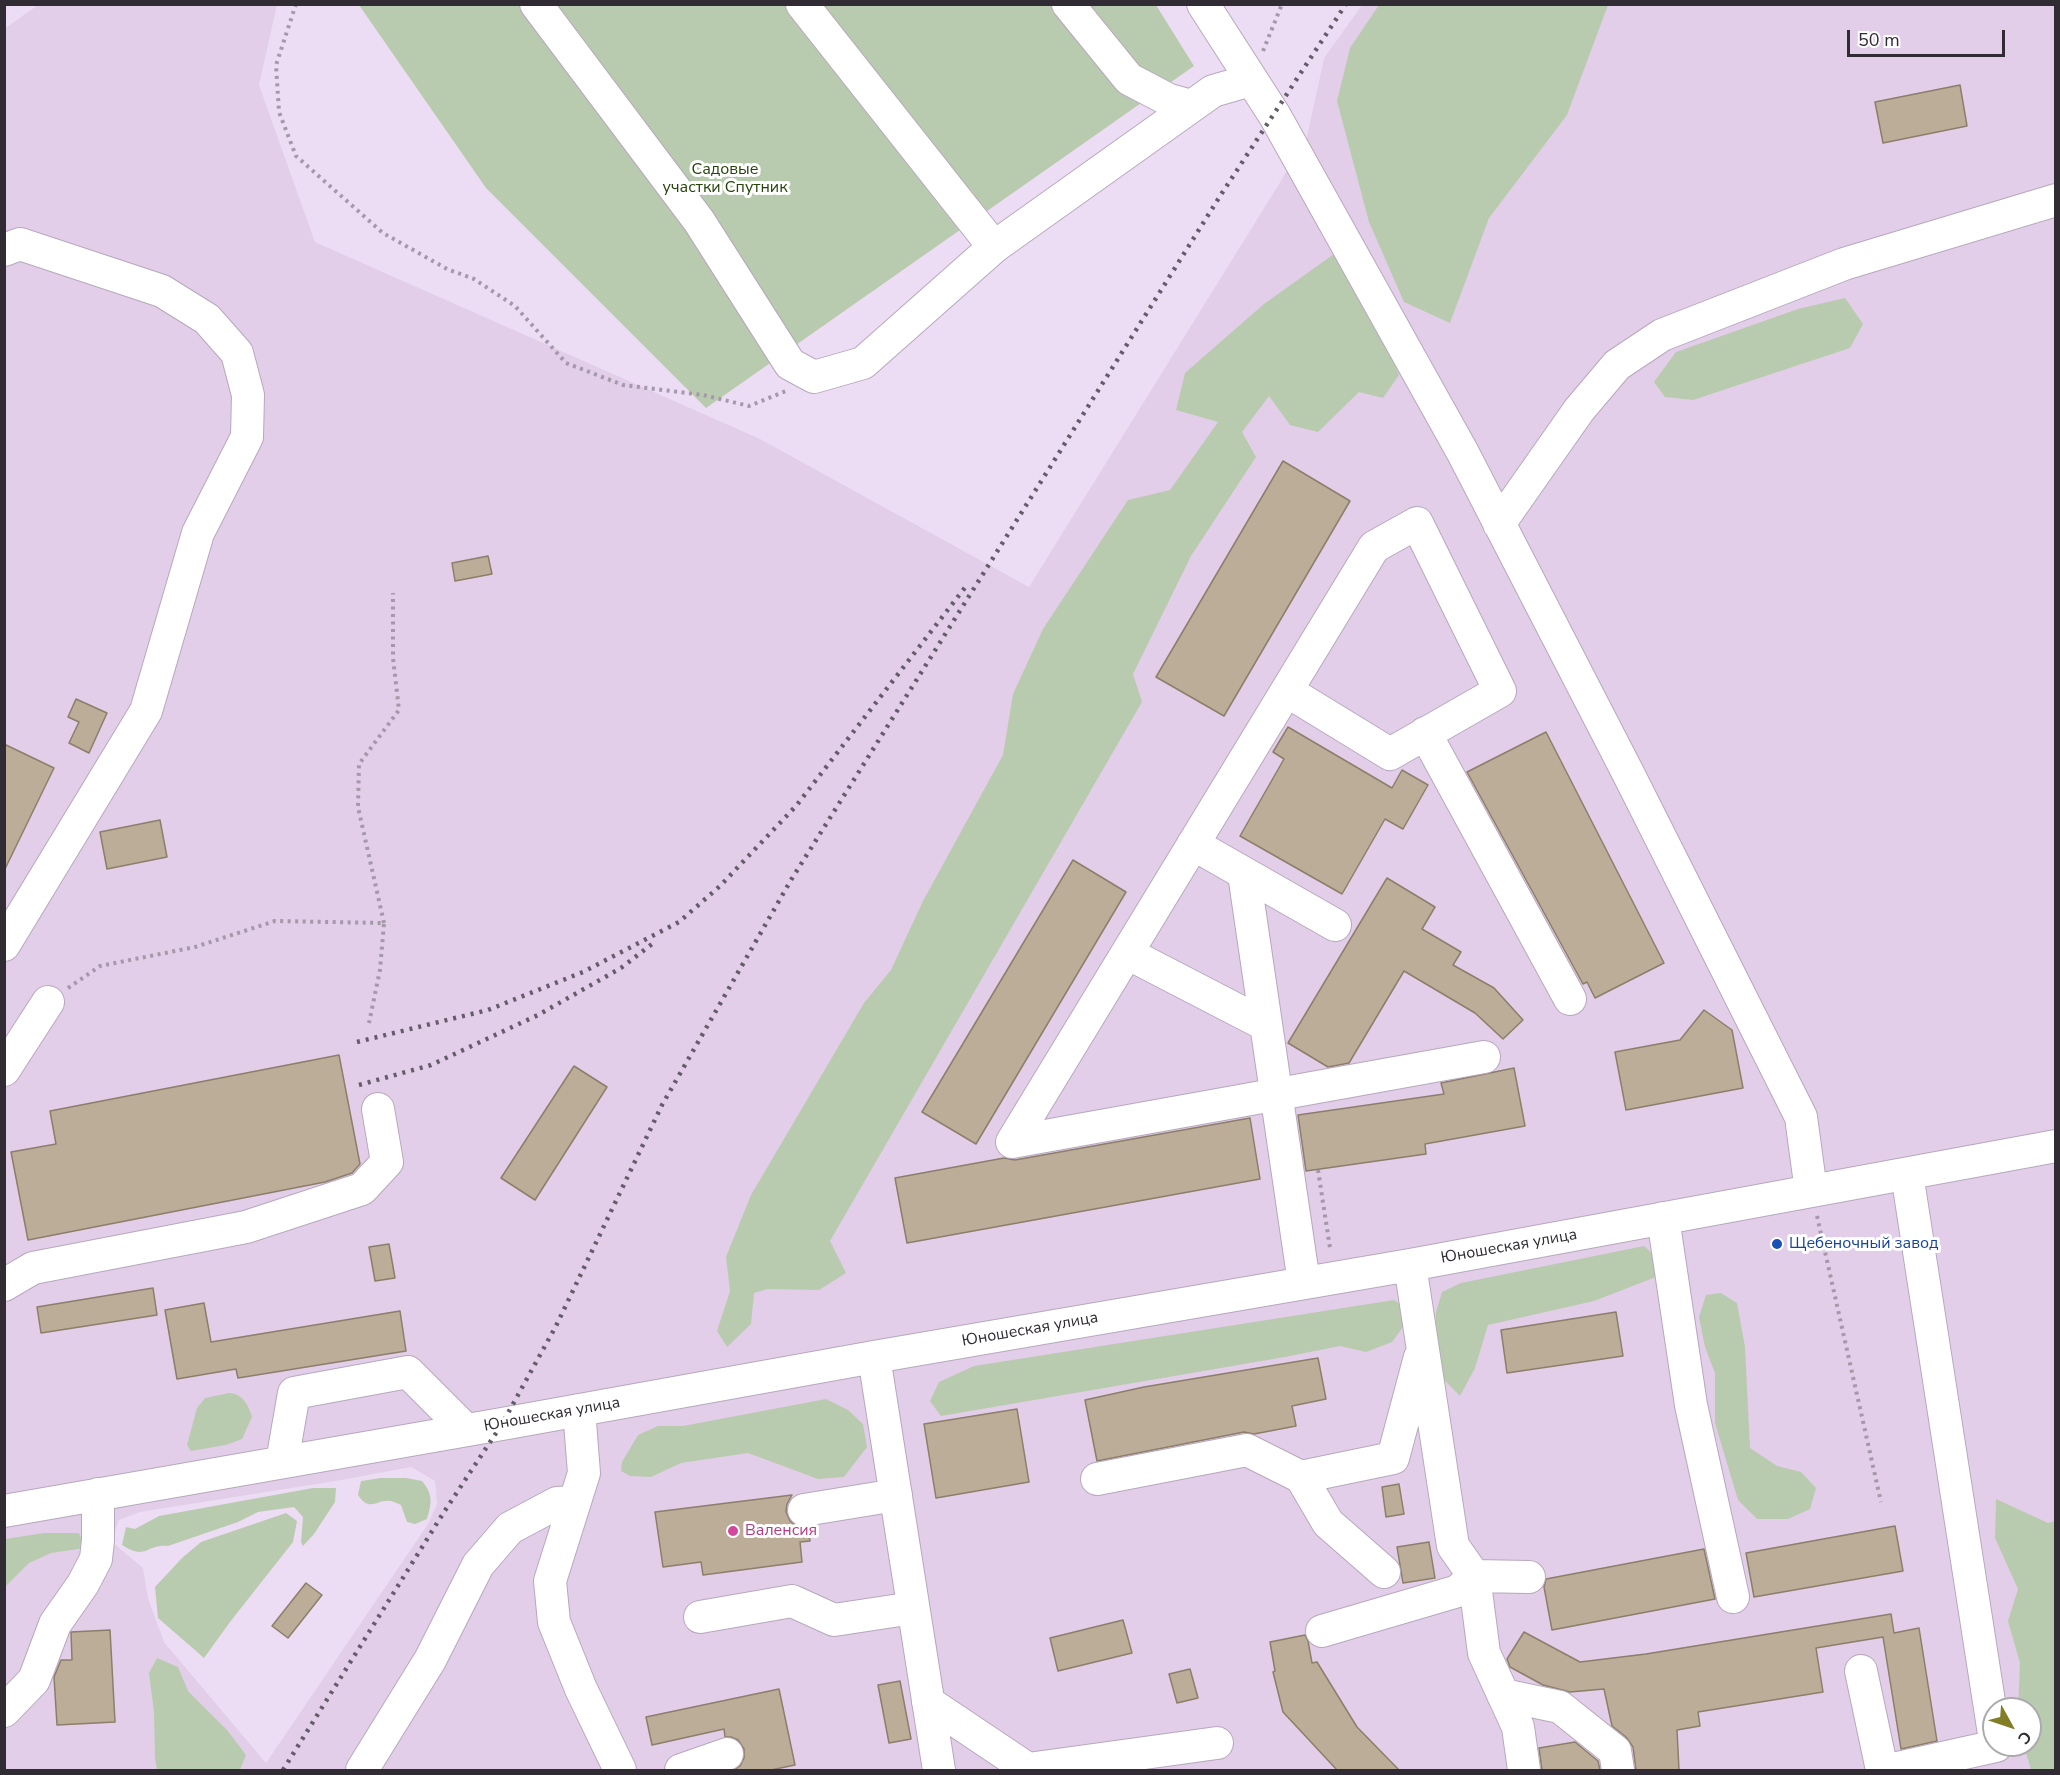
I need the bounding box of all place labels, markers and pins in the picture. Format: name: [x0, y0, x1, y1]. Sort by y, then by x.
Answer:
place label: Щебеночный завод: [1789, 1234, 1938, 1254]
marker: Щебеночный завод: [1770, 1237, 1784, 1251]
place label: Валенсия: [745, 1521, 817, 1541]
marker: Валенсия: [726, 1524, 740, 1538]

